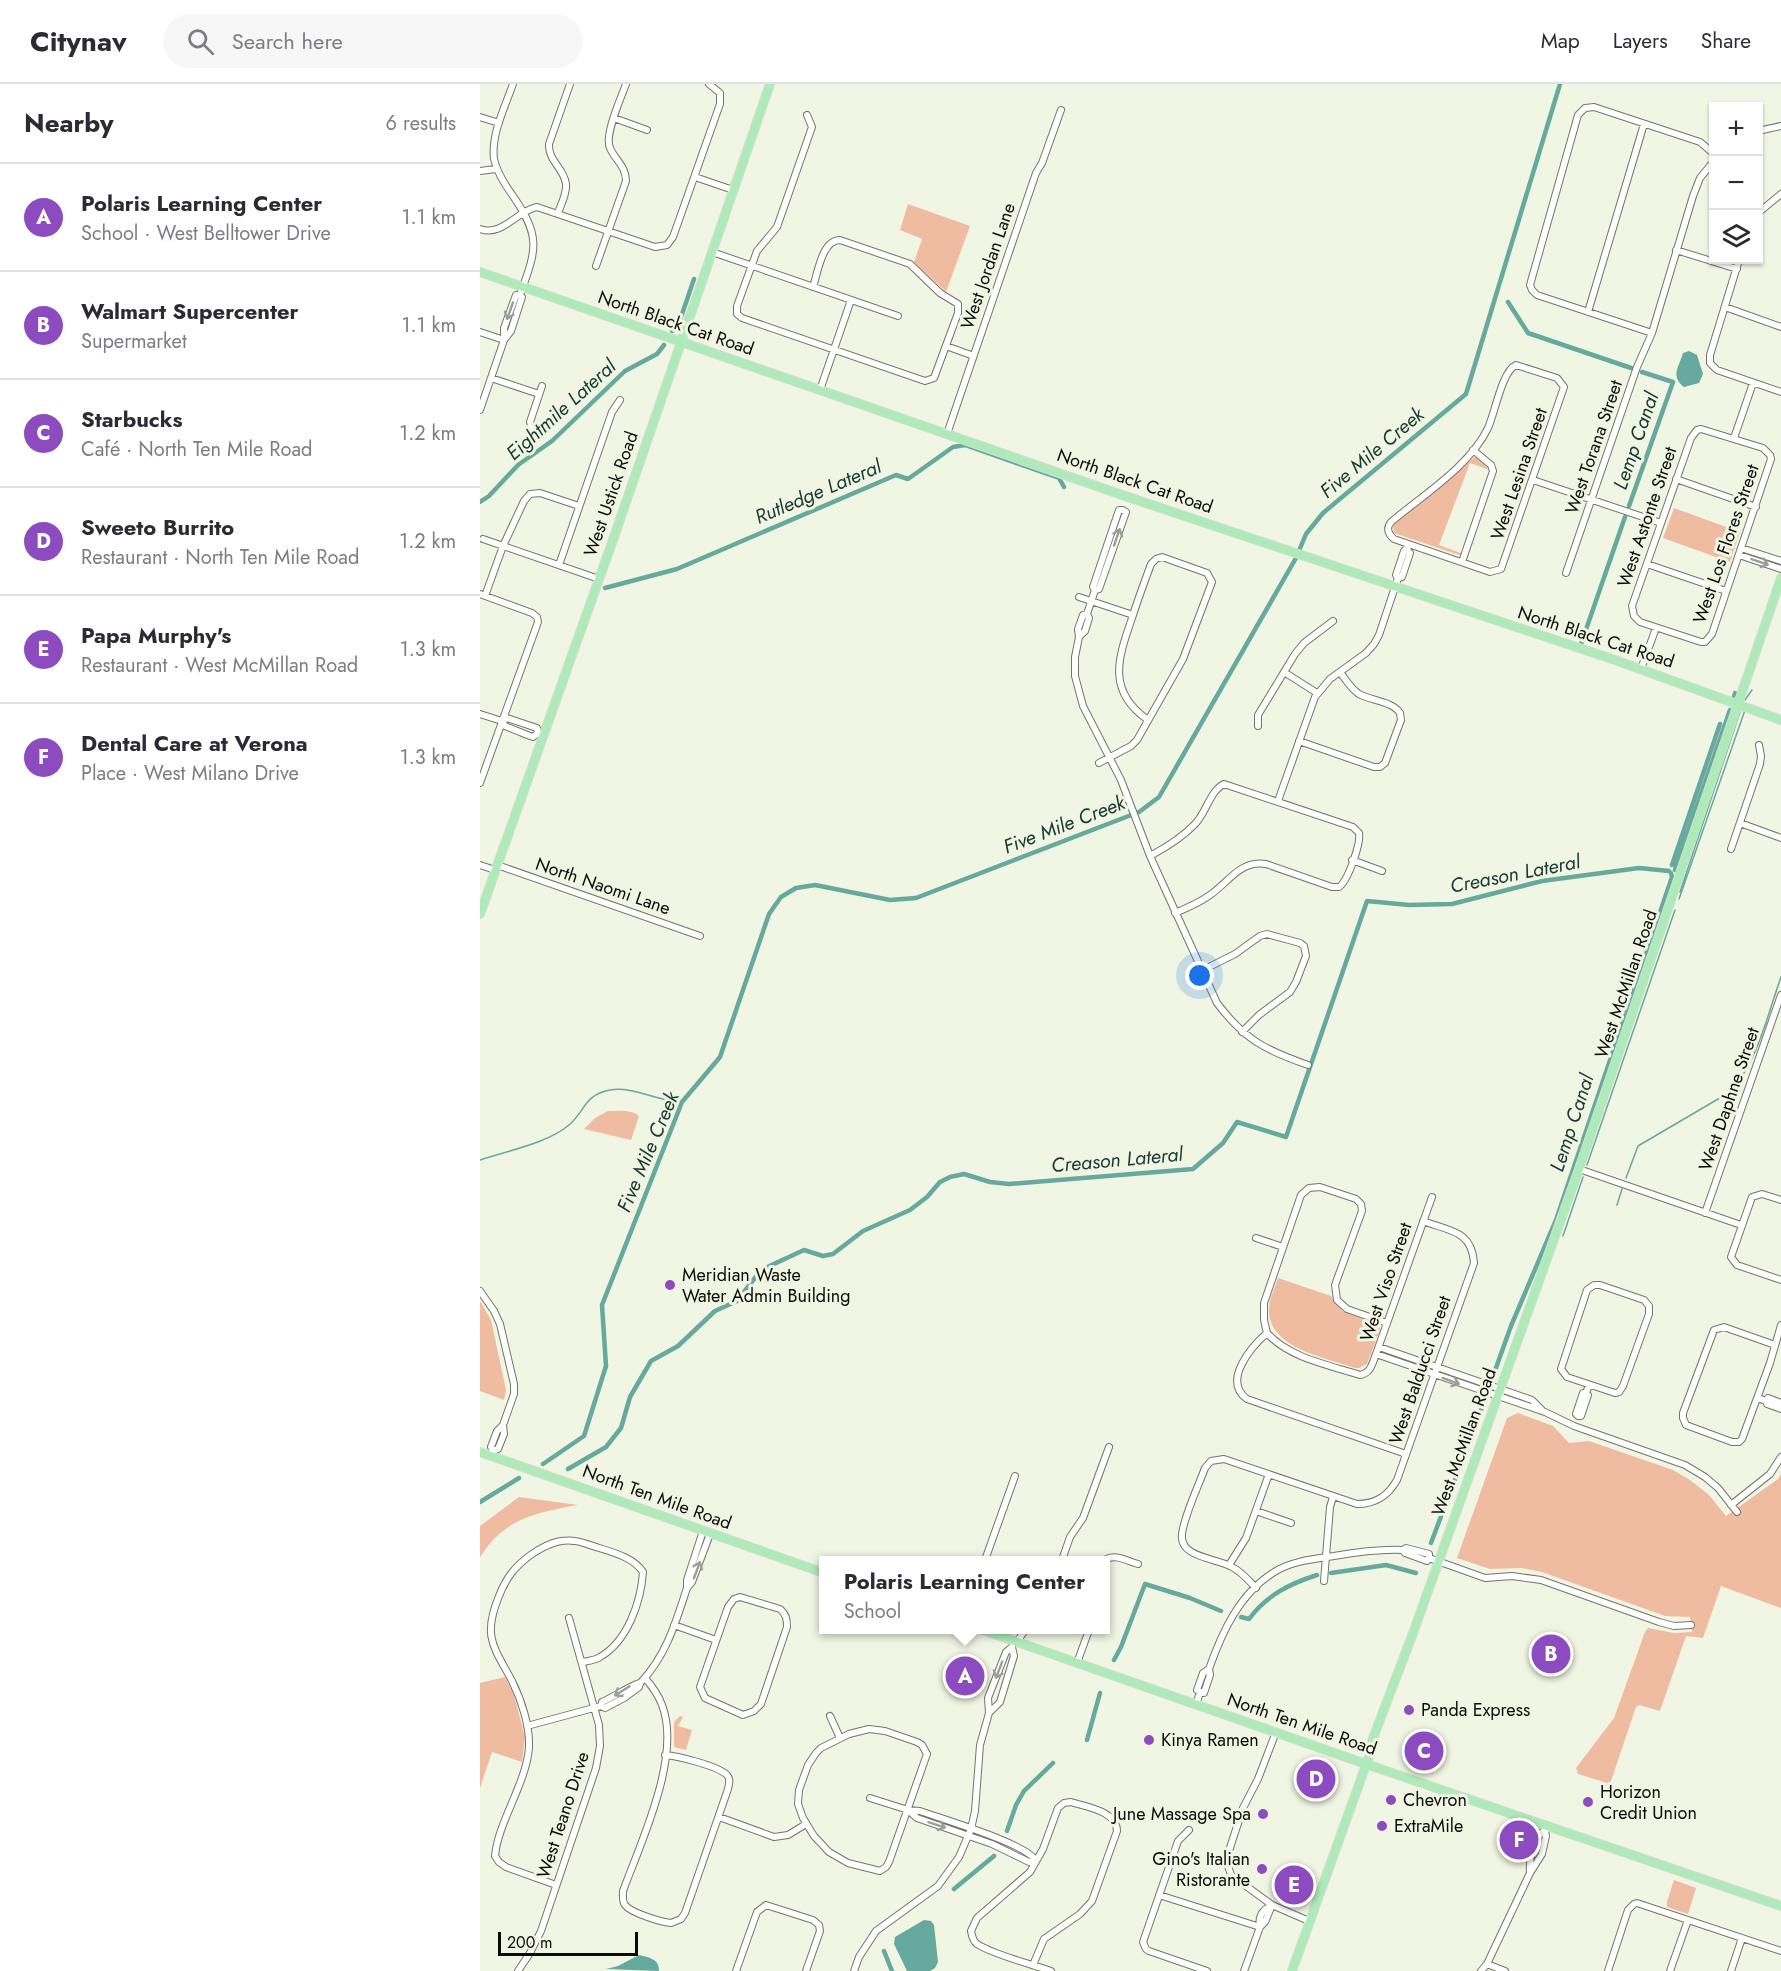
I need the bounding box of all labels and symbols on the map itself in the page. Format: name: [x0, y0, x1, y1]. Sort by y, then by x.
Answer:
street label: West Jordan Lane: [954, 199, 1022, 333]
street label: North Black Cat Road: [595, 284, 757, 362]
one-way arrow: [504, 301, 515, 320]
water label: Eightmile Lateral: [500, 352, 623, 467]
street label: West Torana Street: [1559, 376, 1629, 518]
water label: Lemp Canal: [1606, 387, 1667, 493]
water label: Five Mile Creek: [1313, 400, 1432, 505]
street label: West Lesina Street: [1484, 404, 1554, 544]
street label: West Ustick Road: [577, 428, 645, 560]
street label: North Black Cat Road: [1054, 442, 1216, 520]
street label: West Astonte Street: [1611, 442, 1683, 591]
water label: Rutledge Lateral: [750, 452, 887, 532]
street label: West Los Flores Street: [1687, 460, 1766, 627]
one-way arrow: [1112, 529, 1123, 547]
one-way arrow: [1750, 558, 1769, 569]
street label: North Black Cat Road: [1514, 599, 1678, 675]
water label: Five Mile Creek: [999, 788, 1131, 862]
water label: Creason Lateral: [1447, 847, 1584, 901]
street label: North Naomi Lane: [532, 851, 674, 921]
street label: West McMillan Road: [1588, 906, 1664, 1062]
your location: [1185, 961, 1214, 990]
street label: West Daphne Street: [1692, 1023, 1766, 1174]
water label: Lemp Canal: [1543, 1069, 1602, 1176]
water label: Five Mile Creek: [610, 1086, 687, 1217]
water label: Creason Lateral: [1050, 1140, 1186, 1180]
street label: West Viso Street: [1353, 1218, 1419, 1345]
place label: Meridian Waste Water Admin Building: [682, 1262, 851, 1309]
marker: Meridian Waste Water Admin Building: [663, 1278, 677, 1292]
street label: West Balducci Street: [1382, 1292, 1458, 1448]
street label: West McMillan Road: [1425, 1364, 1503, 1520]
one-way arrow: [1441, 1377, 1460, 1388]
street label: North Ten Mile Road: [579, 1458, 735, 1536]
one-way arrow: [692, 1561, 703, 1580]
pin: B: [1532, 1632, 1570, 1676]
pin: A: [946, 1654, 984, 1698]
one-way arrow: [992, 1661, 1003, 1679]
one-way arrow: [614, 1685, 631, 1698]
street label: North Ten Mile Road: [1224, 1686, 1380, 1762]
place label: Panda Express: [1421, 1697, 1530, 1723]
marker: Panda Express: [1402, 1703, 1416, 1717]
place label: Kinya Ramen: [1161, 1727, 1259, 1753]
pin: C: [1404, 1728, 1444, 1774]
marker: Kinya Ramen: [1142, 1733, 1156, 1747]
street label: West Teano Drive: [530, 1748, 596, 1882]
pin: D: [1296, 1756, 1336, 1802]
place label: Horizon Credit Union: [1600, 1779, 1697, 1826]
place label: Chevron: [1403, 1787, 1467, 1813]
marker: Chevron: [1384, 1793, 1398, 1807]
marker: Horizon Credit Union: [1581, 1795, 1595, 1809]
place label: June Massage Spa: [1111, 1801, 1251, 1827]
marker: June Massage Spa: [1256, 1807, 1270, 1821]
place label: ExtraMile: [1394, 1813, 1463, 1839]
pin: F: [1500, 1818, 1538, 1862]
marker: ExtraMile: [1375, 1819, 1389, 1833]
one-way arrow: [927, 1820, 946, 1831]
place label: Gino's Italian Ristorante: [1152, 1846, 1250, 1893]
marker: Gino's Italian Ristorante: [1255, 1862, 1269, 1876]
pin: E: [1274, 1862, 1314, 1908]
scale bar: [498, 1929, 638, 1956]

